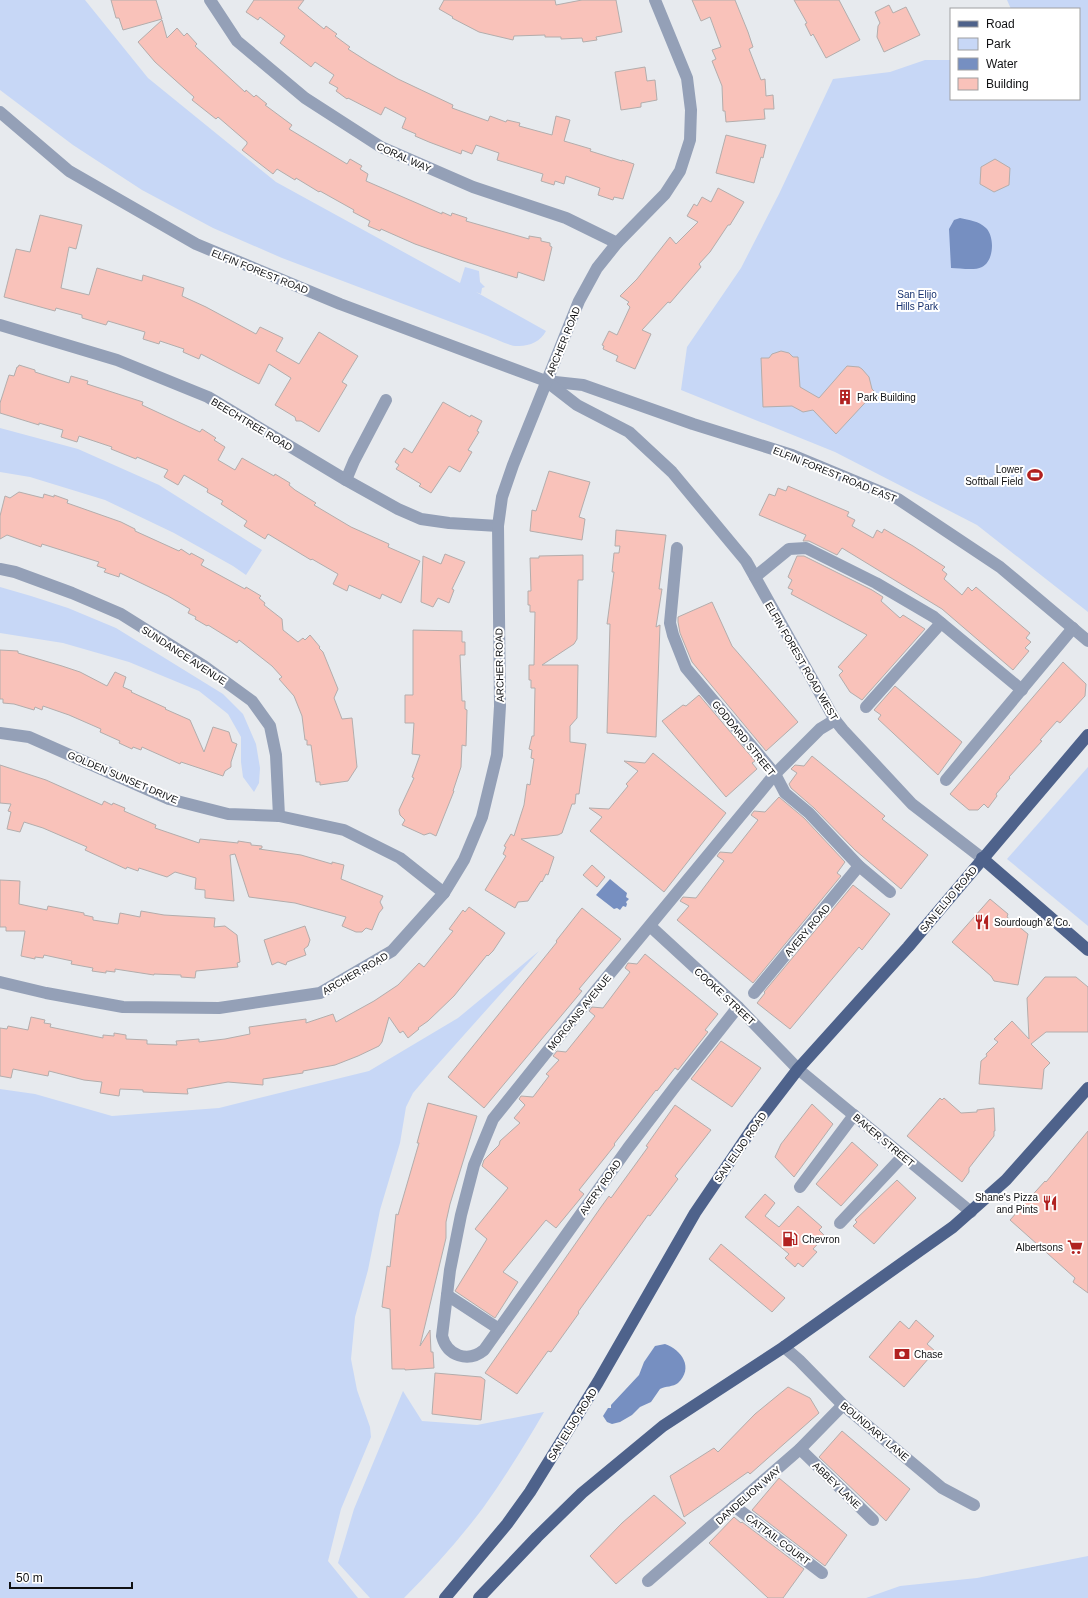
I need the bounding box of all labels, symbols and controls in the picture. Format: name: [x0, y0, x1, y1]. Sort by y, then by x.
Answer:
legend: [950, 8, 1080, 100]
text: Road: [986, 17, 1015, 31]
text: Park: [986, 37, 1012, 51]
text: Water: [986, 57, 1018, 71]
text: Building: [986, 77, 1029, 91]
street label: CORAL WAY: [375, 141, 433, 175]
street label: ELFIN FOREST ROAD: [210, 247, 310, 296]
park label: San Elijo Hills Park: [896, 289, 939, 312]
street label: ARCHER ROAD: [545, 305, 582, 378]
building icon: Park Building: [836, 388, 854, 406]
place label: Park Building: [857, 392, 916, 403]
street label: BEECHTREE ROAD: [209, 396, 294, 453]
street label: ELFIN FOREST ROAD EAST: [772, 445, 898, 504]
place label: Lower Softball Field: [965, 464, 1024, 487]
sports icon: Lower Softball Field: [1026, 466, 1044, 484]
street label: ELFIN FOREST ROAD WEST: [763, 600, 840, 722]
street label: SUNDANCE AVENUE: [139, 624, 228, 687]
street label: ARCHER ROAD: [493, 628, 506, 702]
street label: GODDARD STREET: [710, 699, 777, 778]
street label: GOLDEN SUNSET DRIVE: [66, 749, 180, 806]
street label: SAN ELIJO ROAD: [918, 864, 979, 935]
street label: AVERY ROAD: [782, 902, 832, 959]
restaurant icon: Sourdough & Co.: [973, 913, 991, 931]
place label: Sourdough & Co.: [994, 917, 1071, 928]
street label: ARCHER ROAD: [320, 950, 390, 997]
street label: COOKE STREET: [692, 966, 757, 1027]
street label: MORGANS AVENUE: [545, 972, 614, 1052]
street label: SAN ELIJO ROAD: [712, 1110, 769, 1184]
street label: BAKER STREET: [851, 1112, 916, 1169]
street label: AVERY ROAD: [577, 1158, 623, 1217]
place label: Shane's Pizza and Pints: [975, 1192, 1038, 1215]
restaurant icon: Shane's Pizza and Pints: [1041, 1194, 1059, 1212]
fuel station icon: Chevron: [781, 1230, 799, 1248]
place label: Chevron: [802, 1234, 840, 1245]
supermarket icon: Albertsons: [1066, 1238, 1084, 1256]
place label: Albertsons: [1016, 1242, 1063, 1253]
bank icon: Chase: [893, 1345, 911, 1363]
place label: Chase: [914, 1349, 943, 1360]
street label: SAN ELIJO ROAD: [546, 1386, 599, 1462]
street label: BOUNDARY LANE: [839, 1400, 911, 1463]
street label: ABBEY LANE: [811, 1460, 863, 1511]
street label: DANDELION WAY: [713, 1464, 783, 1527]
street label: CATTAIL COURT: [743, 1512, 812, 1567]
scale bar: [10, 1564, 132, 1590]
text: 50 m: [16, 1571, 43, 1585]

